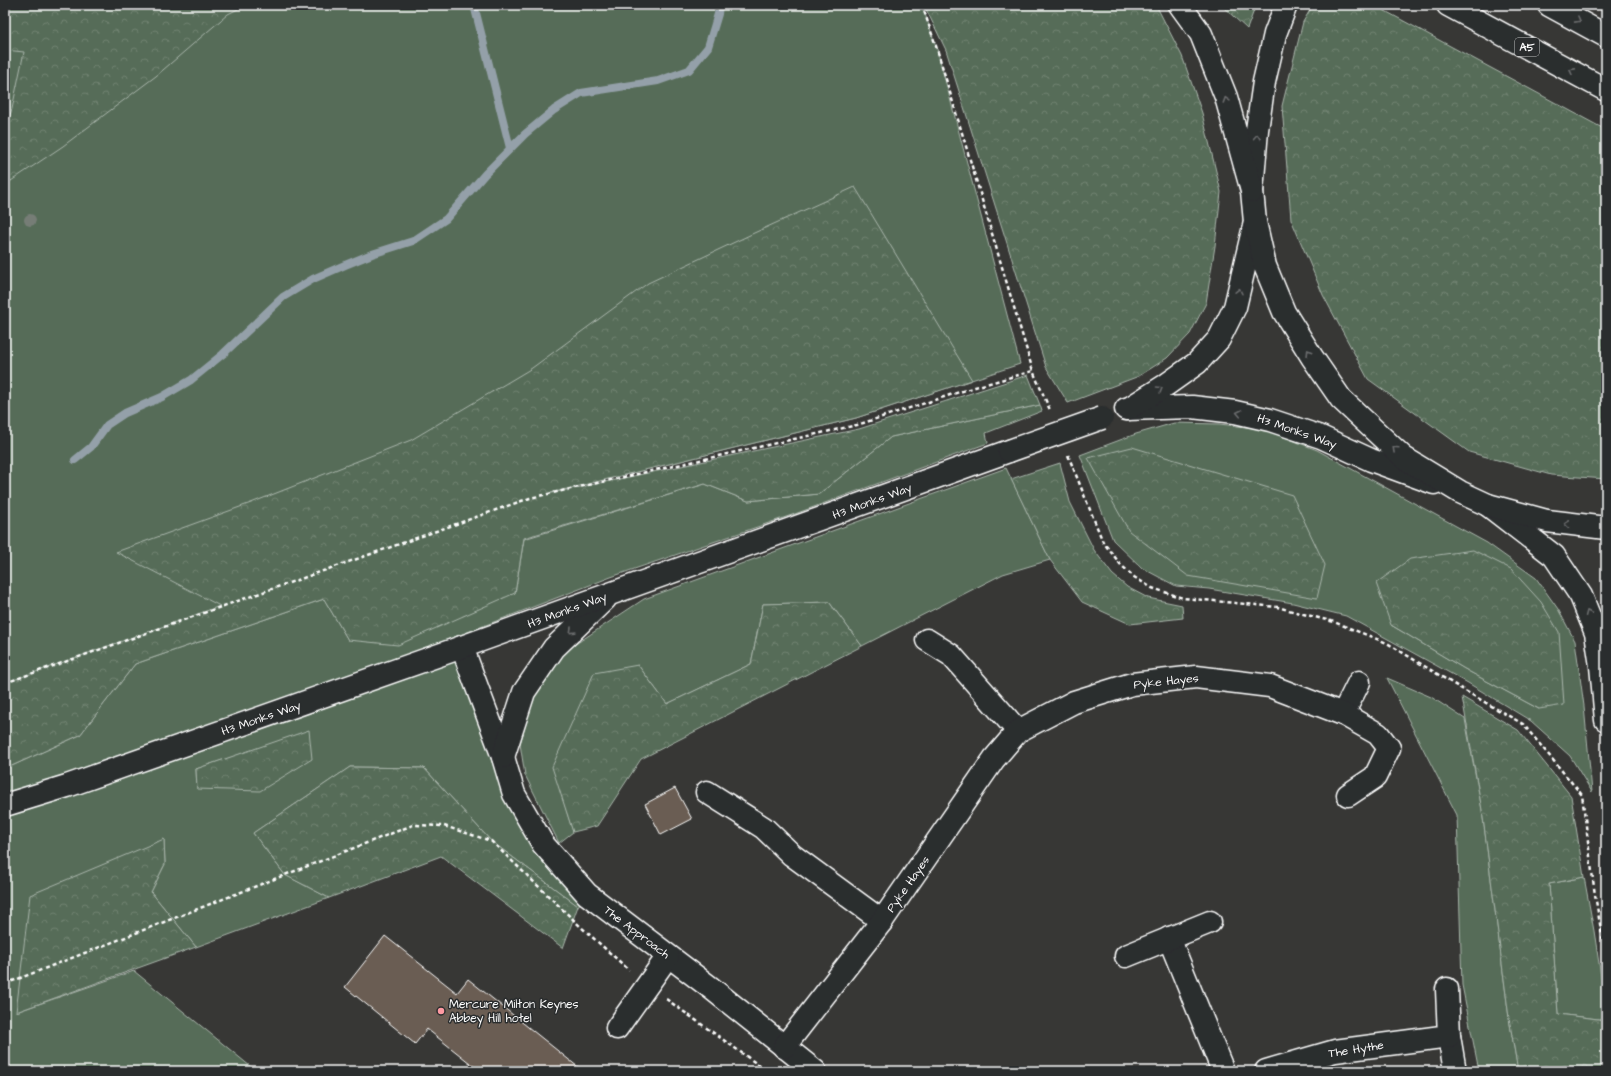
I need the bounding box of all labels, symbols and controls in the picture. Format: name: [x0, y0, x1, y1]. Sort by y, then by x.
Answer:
one-way arrow: [1574, 16, 1581, 23]
road number: A5: [1515, 38, 1539, 56]
one-way arrow: [1568, 68, 1576, 76]
one-way arrow: [1222, 96, 1231, 103]
one-way arrow: [1252, 134, 1261, 140]
one-way arrow: [1234, 288, 1242, 294]
one-way arrow: [1307, 350, 1314, 357]
one-way arrow: [1156, 386, 1163, 394]
one-way arrow: [1236, 410, 1242, 418]
street label: H3 Monks Way: [1254, 410, 1339, 454]
one-way arrow: [1392, 447, 1400, 454]
street label: H3 Monks Way: [830, 479, 915, 525]
one-way arrow: [1564, 519, 1570, 528]
street label: H3 Monks Way: [525, 588, 610, 634]
one-way arrow: [1585, 610, 1593, 618]
one-way arrow: [569, 626, 577, 634]
street label: Pyke Hayes: [1133, 670, 1200, 694]
street label: H3 Monks Way: [219, 697, 304, 741]
street label: Pyke Hayes: [883, 853, 935, 917]
street label: The Approach: [600, 902, 673, 963]
place label: Mercure Milton Keynes Abbey Hill hotel: [449, 996, 579, 1028]
marker: Mercure Milton Keynes Abbey Hill hotel: [436, 1006, 446, 1016]
street label: The Hythe: [1327, 1037, 1386, 1063]

